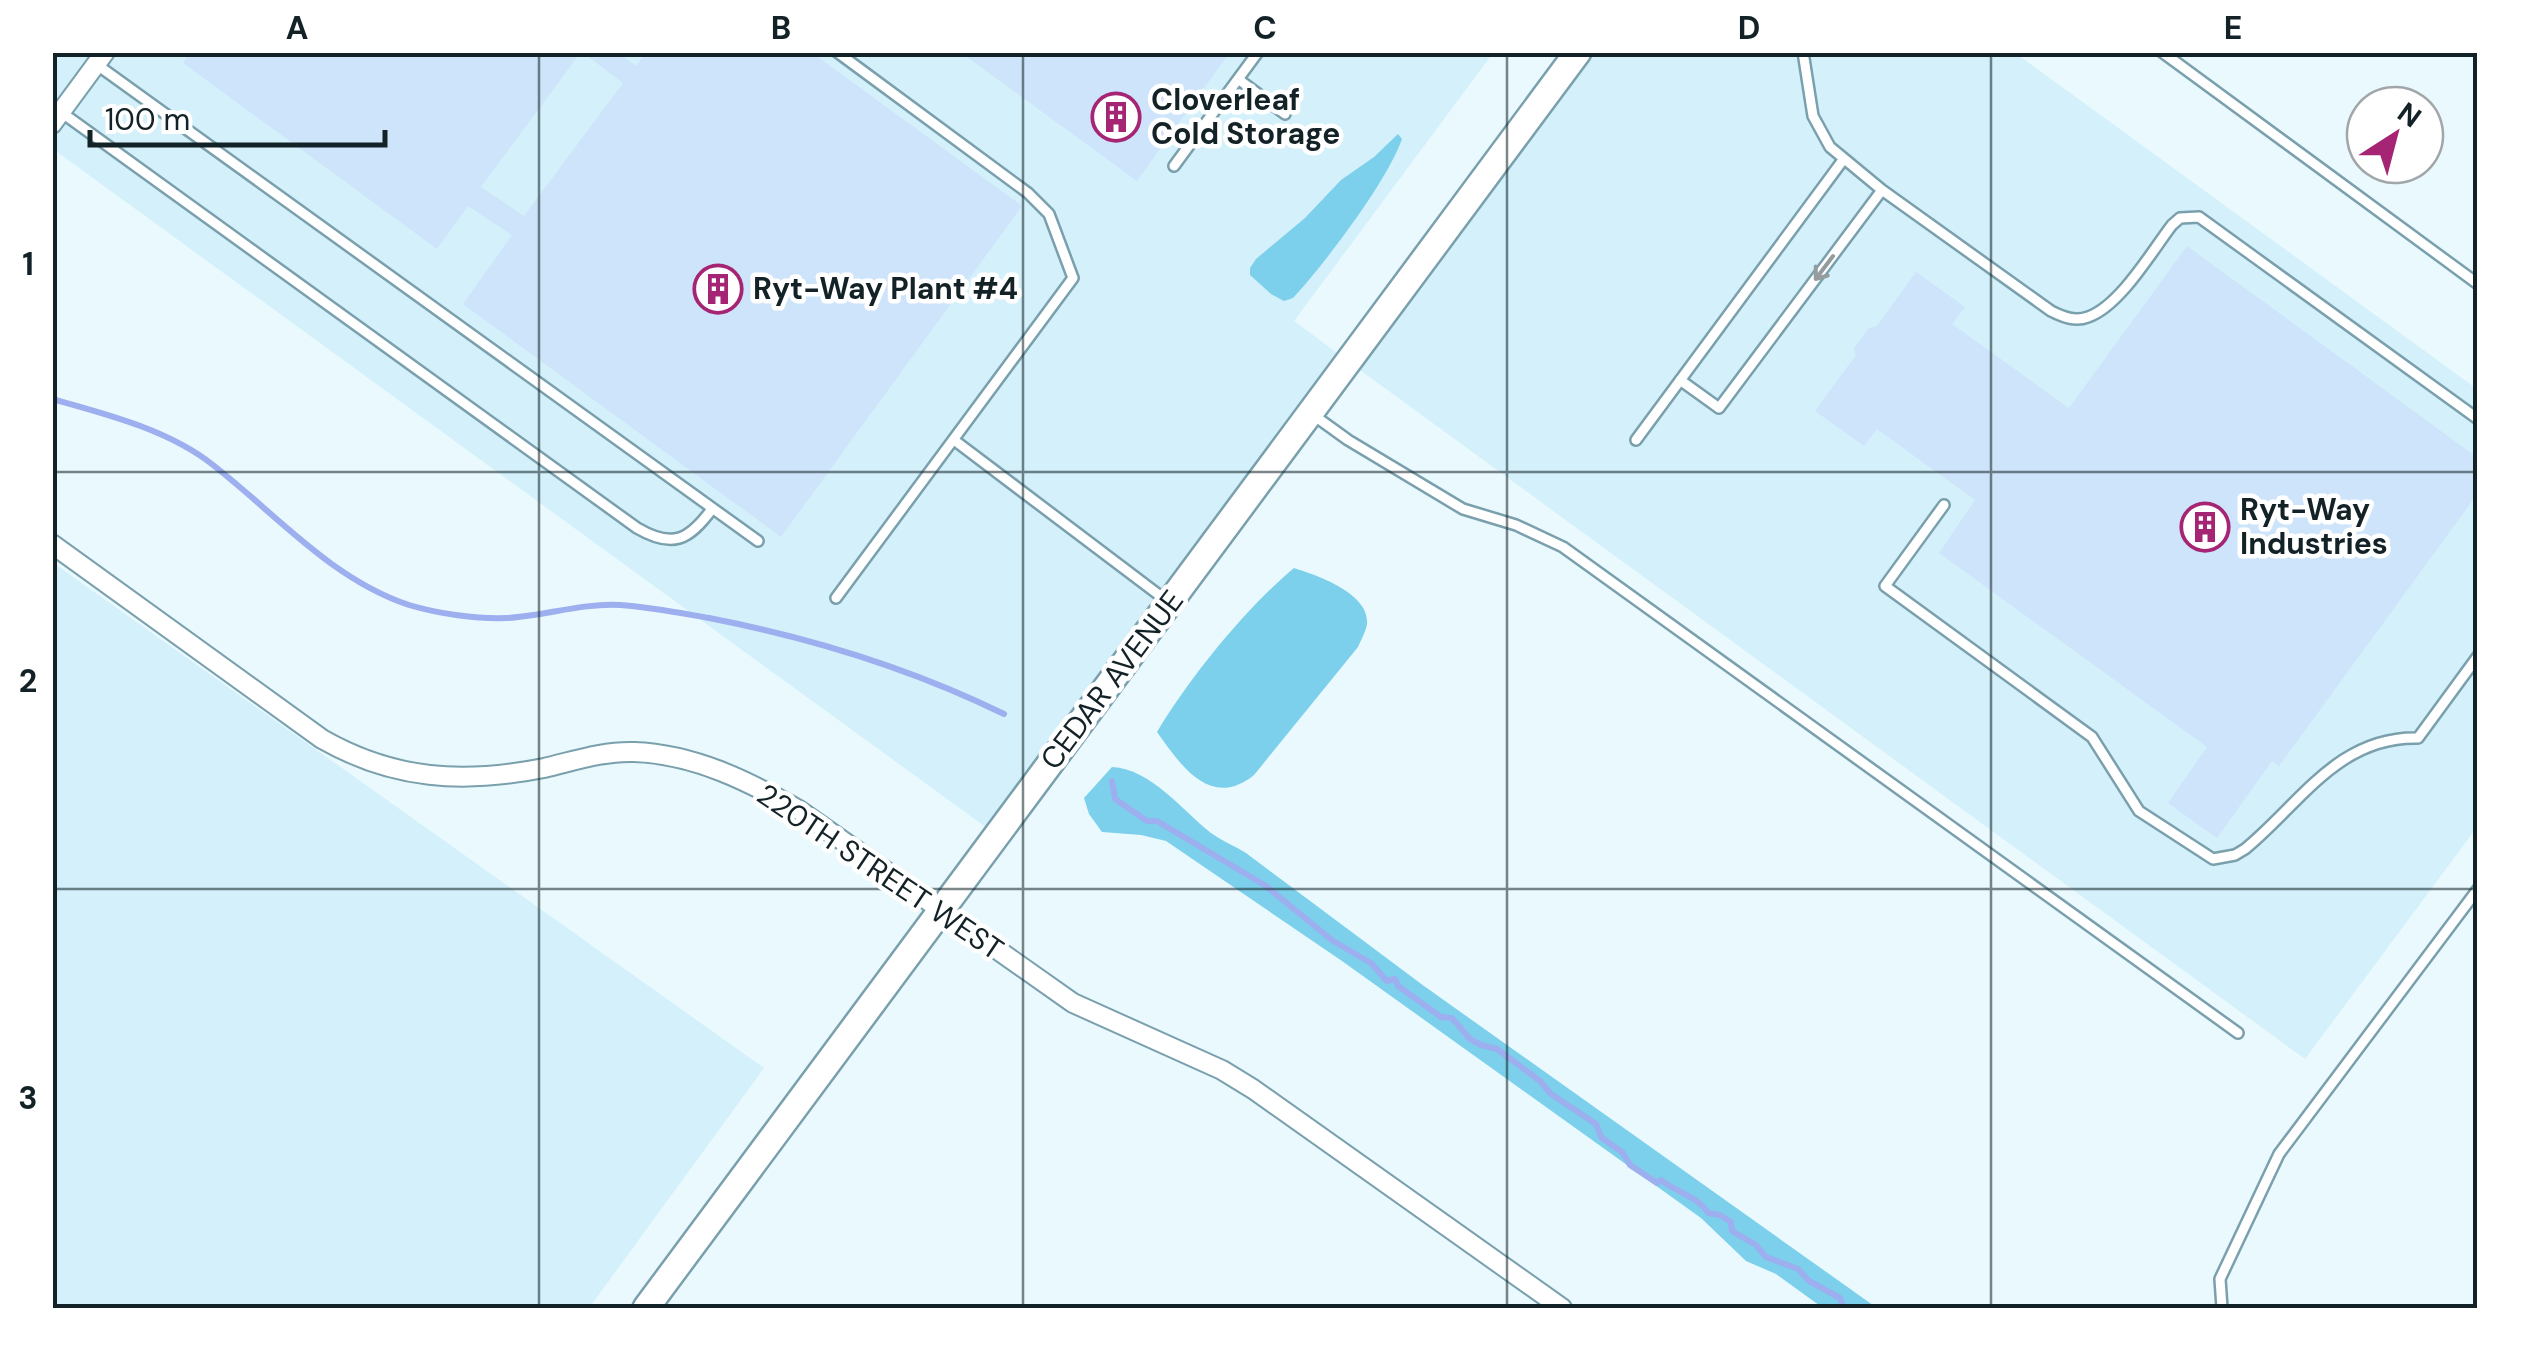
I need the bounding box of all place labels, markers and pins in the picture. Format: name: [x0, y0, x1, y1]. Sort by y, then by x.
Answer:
place label: Cloverleaf Cold Storage: [1151, 80, 1340, 153]
building icon: Cloverleaf Cold Storage: [1090, 91, 1142, 143]
building icon: Ryt-Way Plant #4: [692, 263, 744, 315]
place label: Ryt-Way Plant #4: [753, 269, 1018, 308]
place label: Ryt-Way Industries: [2240, 490, 2388, 563]
building icon: Ryt-Way Industries: [2179, 501, 2231, 553]

